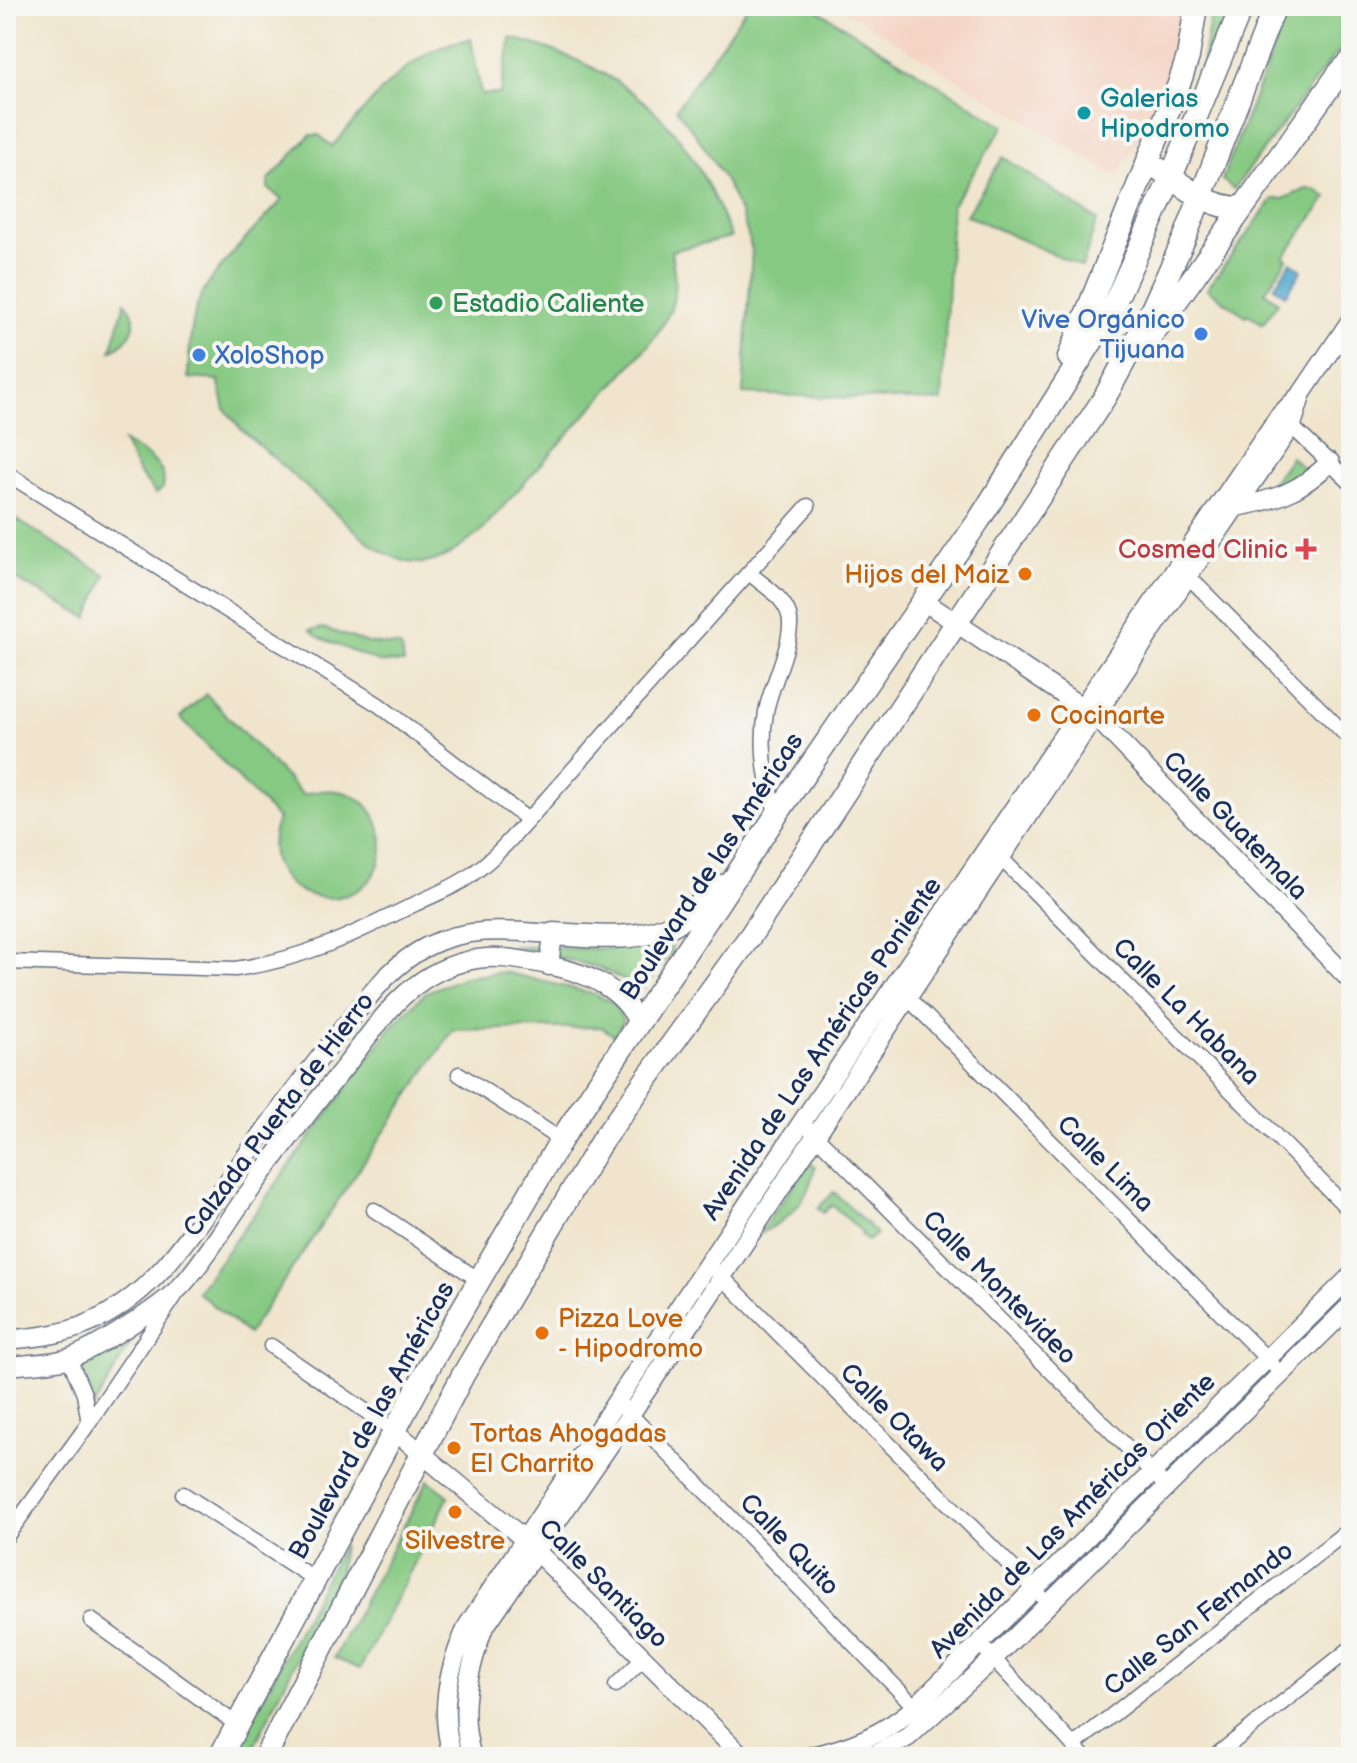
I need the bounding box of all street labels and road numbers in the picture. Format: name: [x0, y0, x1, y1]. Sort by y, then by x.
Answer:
street label: Boulevard de las Américas: [614, 727, 811, 1006]
street label: Calle Guatemala: [1156, 745, 1314, 907]
street label: Avenida de Las Américas Poniente: [696, 872, 949, 1226]
street label: Calle La Habana: [1106, 932, 1266, 1092]
street label: Calzada Puerta de Hierro: [177, 986, 381, 1243]
street label: Calle Lima: [1050, 1109, 1160, 1219]
street label: Calle Montevideo: [915, 1205, 1082, 1372]
street label: Boulevard de las Américas: [283, 1276, 462, 1565]
street label: Calle Otawa: [833, 1357, 955, 1479]
street label: Avenida de Las Américas Oriente: [924, 1367, 1222, 1665]
street label: Calle Quito: [733, 1488, 845, 1603]
street label: Calle Santiago: [532, 1513, 674, 1655]
street label: Calle San Fernando: [1098, 1536, 1300, 1703]

